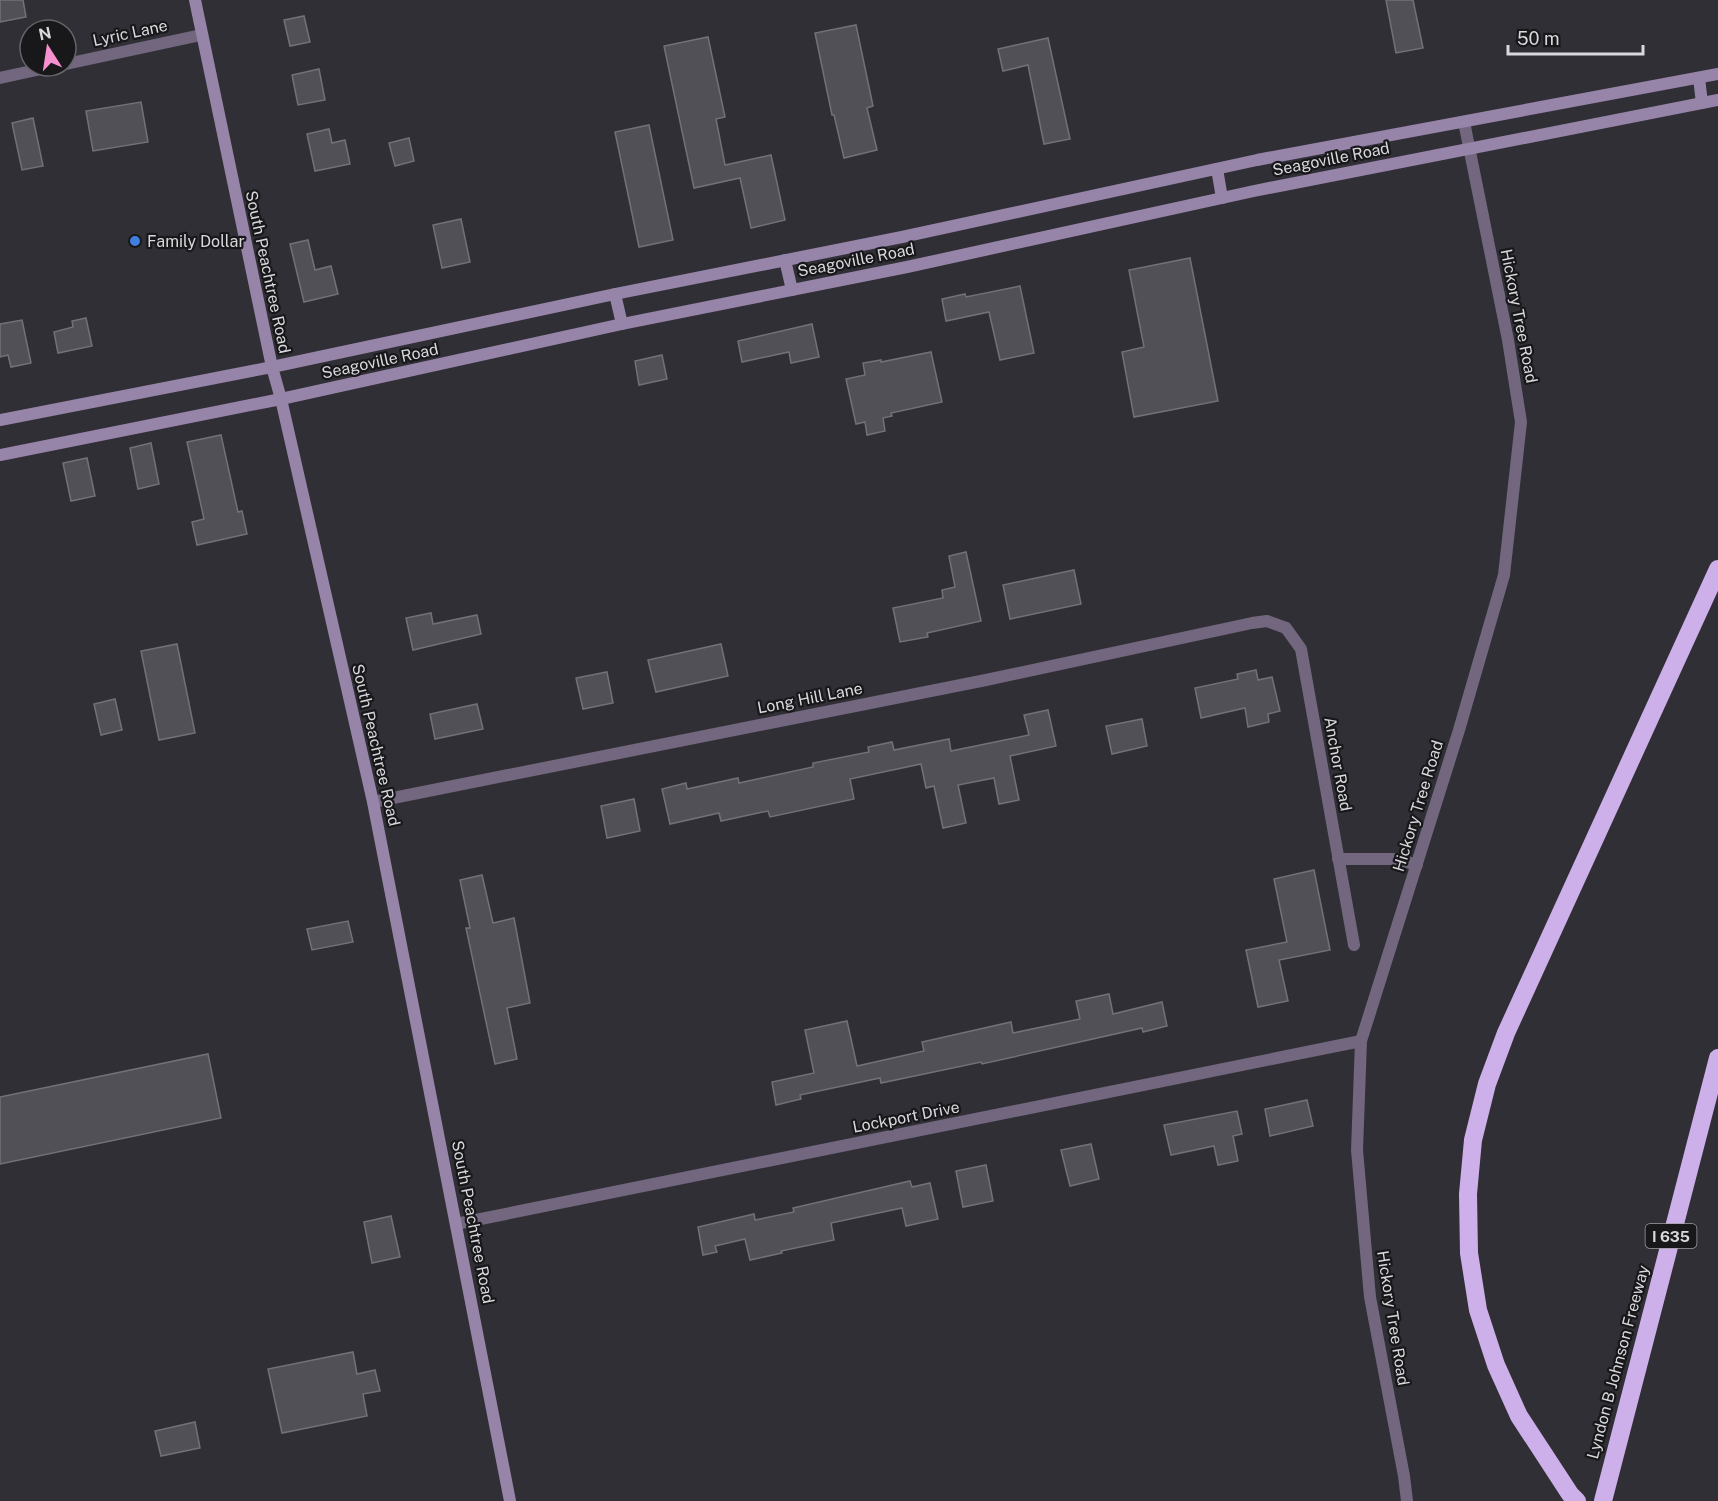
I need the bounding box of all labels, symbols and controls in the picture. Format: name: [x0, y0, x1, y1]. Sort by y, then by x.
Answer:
street label: Lyric Lane: [91, 16, 169, 50]
north arrow: [18, 18, 78, 78]
scale bar: [1508, 18, 1643, 56]
text: N: [37, 23, 53, 44]
text: 50 m: [1517, 28, 1560, 49]
street label: Seagoville Road: [1271, 138, 1391, 180]
street label: South Peachtree Road: [241, 189, 295, 355]
place label: Family Dollar: [147, 232, 245, 251]
marker: Family Dollar: [128, 234, 142, 248]
street label: Seagoville Road: [796, 239, 916, 281]
street label: Hickory Tree Road: [1497, 247, 1541, 385]
street label: Seagoville Road: [320, 339, 440, 383]
street label: South Peachtree Road: [348, 662, 404, 828]
street label: Long Hill Lane: [756, 678, 864, 718]
street label: Anchor Road: [1320, 715, 1356, 813]
street label: Hickory Tree Road: [1389, 738, 1447, 874]
street label: Lockport Drive: [851, 1097, 961, 1137]
street label: South Peachtree Road: [448, 1139, 498, 1305]
road number: I 635: [1646, 1224, 1696, 1248]
street label: Hickory Tree Road: [1373, 1249, 1413, 1387]
street label: Lyndon B Johnson Freeway: [1583, 1263, 1653, 1461]

